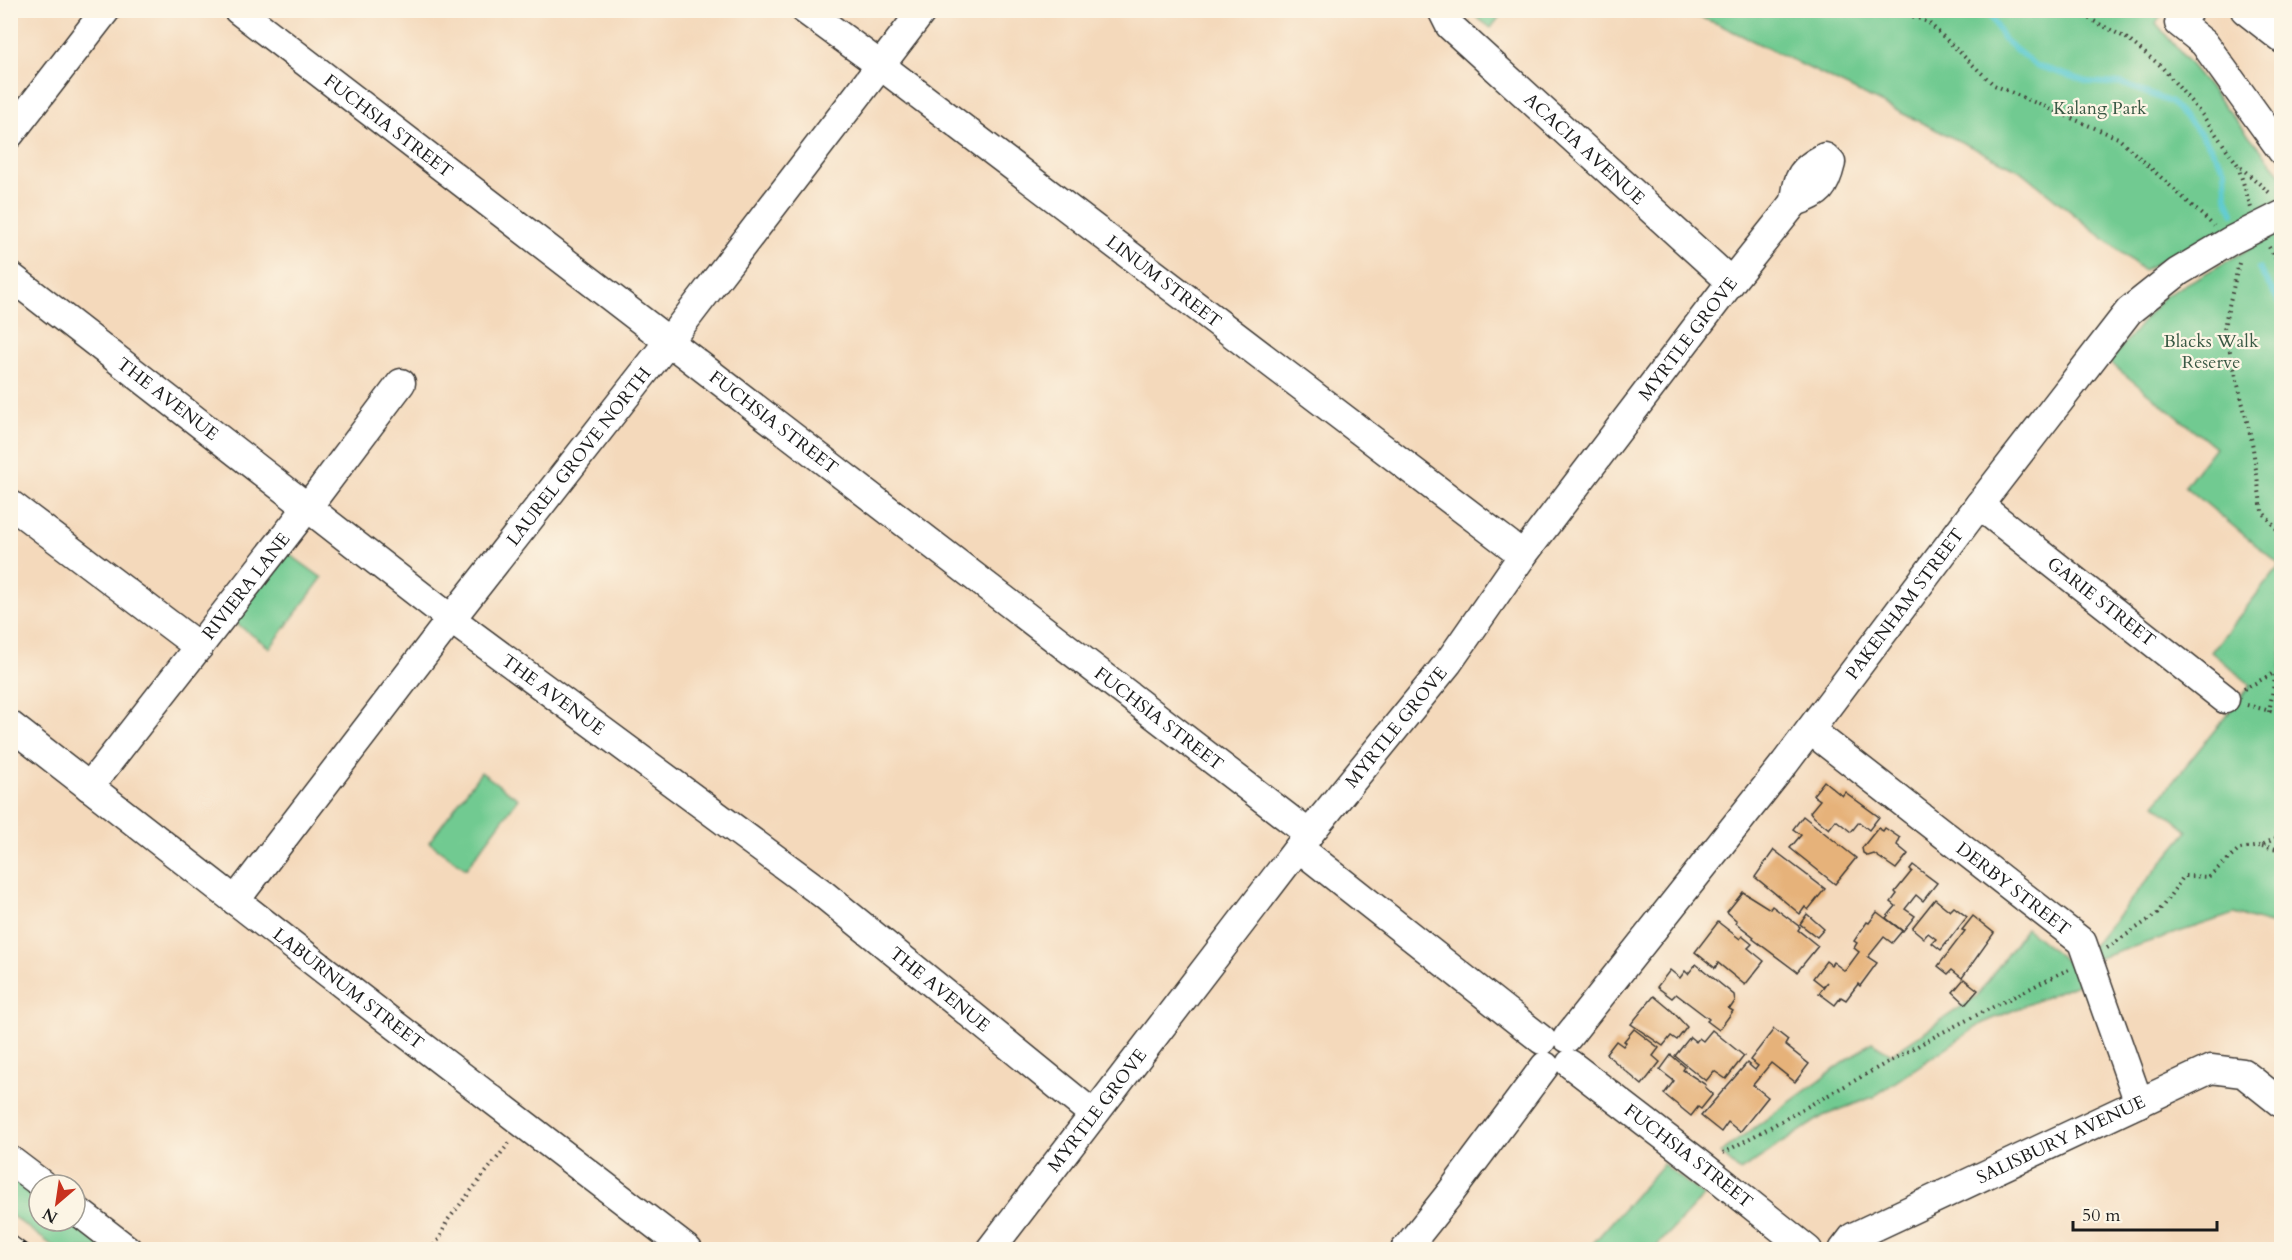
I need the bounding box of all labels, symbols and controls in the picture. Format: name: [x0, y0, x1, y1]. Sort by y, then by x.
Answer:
street label: FUCHSIA STREET: [319, 69, 458, 184]
street label: ACACIA AVENUE: [1518, 87, 1650, 211]
park label: Kalang Park: [2053, 96, 2147, 121]
street label: LINUM STREET: [1101, 230, 1227, 334]
street label: MYRTLE GROVE: [1633, 272, 1743, 406]
park label: Blacks Walk Reserve: [2163, 329, 2259, 375]
street label: THE AVENUE: [112, 352, 224, 447]
street label: LAUREL GROVE NORTH: [501, 362, 657, 551]
street label: FUCHSIA STREET: [704, 365, 843, 480]
street label: PAKENHAM STREET: [1840, 523, 1970, 685]
street label: RIVIERA LANE: [197, 528, 296, 645]
street label: GARIE STREET: [2042, 551, 2161, 653]
street label: THE AVENUE: [496, 649, 610, 742]
street label: FUCHSIA STREET: [1089, 661, 1228, 777]
street label: MYRTLE GROVE: [1339, 661, 1453, 793]
street label: DERBY STREET: [1951, 836, 2076, 942]
street label: LABURNUM STREET: [267, 922, 429, 1056]
street label: THE AVENUE: [884, 941, 995, 1038]
street label: MYRTLE GROVE: [1042, 1044, 1153, 1178]
street label: SALISBURY AVENUE: [1972, 1090, 2150, 1190]
street label: FUCHSIA STREET: [1619, 1098, 1758, 1214]
north arrow: [27, 1173, 87, 1233]
scale bar: [2073, 1194, 2217, 1232]
text: N: [39, 1202, 62, 1228]
text: 50 m: [2082, 1203, 2121, 1228]

